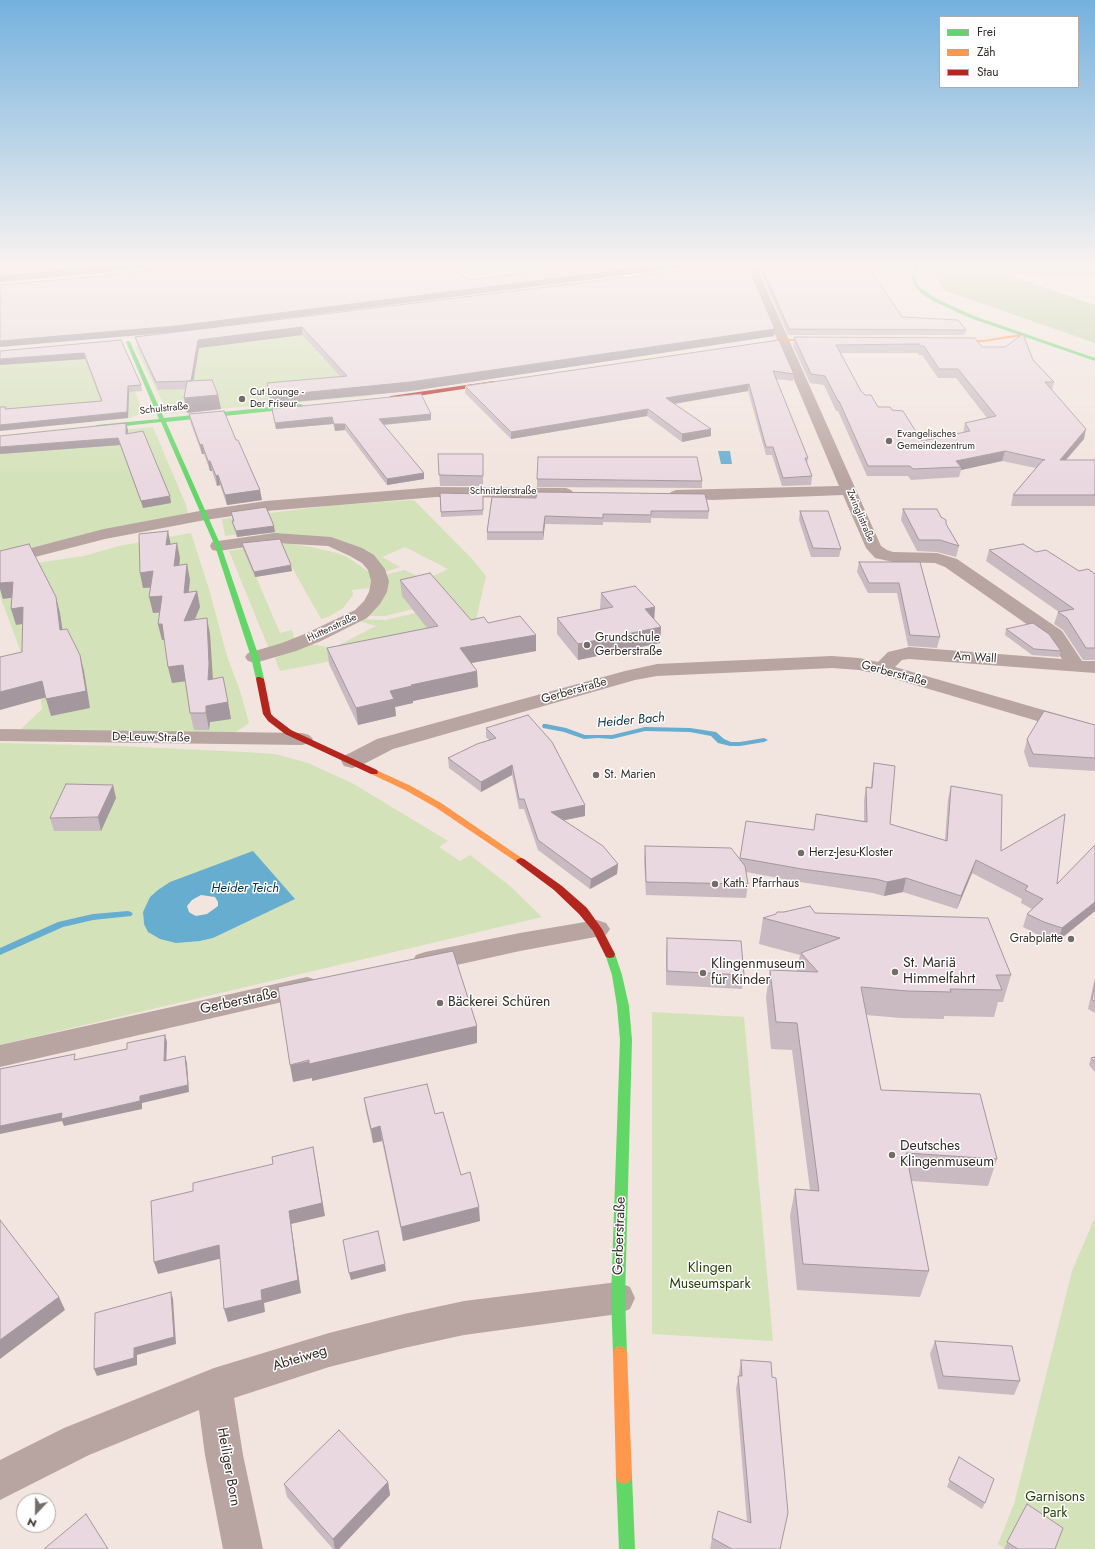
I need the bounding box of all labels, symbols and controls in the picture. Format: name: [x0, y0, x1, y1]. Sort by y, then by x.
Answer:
legend: [939, 16, 1079, 88]
text: Frei: [977, 23, 996, 41]
text: Zäh: [977, 43, 996, 61]
text: Stau: [977, 63, 999, 81]
place label: Cut Lounge - Der Friseur: [250, 387, 304, 410]
marker: Cut Lounge - Der Friseur: [237, 394, 247, 404]
street label: Schulstraße: [139, 400, 189, 418]
place label: Evangelisches Gemeindezentrum: [897, 429, 975, 452]
marker: Evangelisches Gemeindezentrum: [884, 436, 894, 446]
street label: Schnitzlerstraße: [470, 486, 536, 498]
street label: Zwinglistraße: [844, 488, 876, 544]
street label: Huttenstraße: [305, 611, 359, 645]
place label: Grundschule Gerberstraße: [595, 631, 662, 659]
marker: Grundschule Gerberstraße: [582, 640, 592, 650]
street label: Am Wall: [953, 649, 997, 667]
street label: Gerberstraße: [860, 658, 928, 690]
street label: Gerberstraße: [540, 675, 608, 707]
water label: Heider Bach: [597, 710, 665, 732]
street label: De-Leuw-Straße: [112, 730, 190, 746]
place label: St. Marien: [604, 768, 656, 782]
marker: St. Marien: [591, 770, 601, 780]
place label: Herz-Jesu-Kloster: [809, 846, 893, 860]
marker: Herz-Jesu-Kloster: [796, 848, 806, 858]
place label: Kath. Pfarrhaus: [723, 877, 799, 891]
marker: Kath. Pfarrhaus: [710, 879, 720, 889]
water label: Heider Teich: [211, 881, 279, 897]
place label: Grabplatte: [1010, 932, 1063, 946]
marker: Grabplatte: [1066, 934, 1076, 944]
place label: St. Mariä Himmelfahrt: [903, 956, 975, 988]
place label: Klingenmuseum für Kinder: [711, 957, 805, 990]
marker: St. Mariä Himmelfahrt: [890, 967, 900, 977]
marker: Klingenmuseum für Kinder: [698, 968, 708, 978]
street label: Gerberstraße: [199, 986, 279, 1018]
place label: Bäckerei Schüren: [448, 995, 550, 1011]
marker: Bäckerei Schüren: [435, 998, 445, 1008]
place label: Deutsches Klingenmuseum: [900, 1139, 994, 1172]
marker: Deutsches Klingenmuseum: [887, 1150, 897, 1160]
street label: Gerberstraße: [610, 1196, 630, 1276]
park label: Klingen Museumspark: [669, 1261, 751, 1294]
street label: Abteiweg: [271, 1343, 329, 1375]
street label: Heiliger Born: [213, 1426, 243, 1508]
park label: Garnisons Park: [1025, 1490, 1085, 1522]
north arrow: [16, 1493, 56, 1533]
text: N: [25, 1514, 39, 1532]

